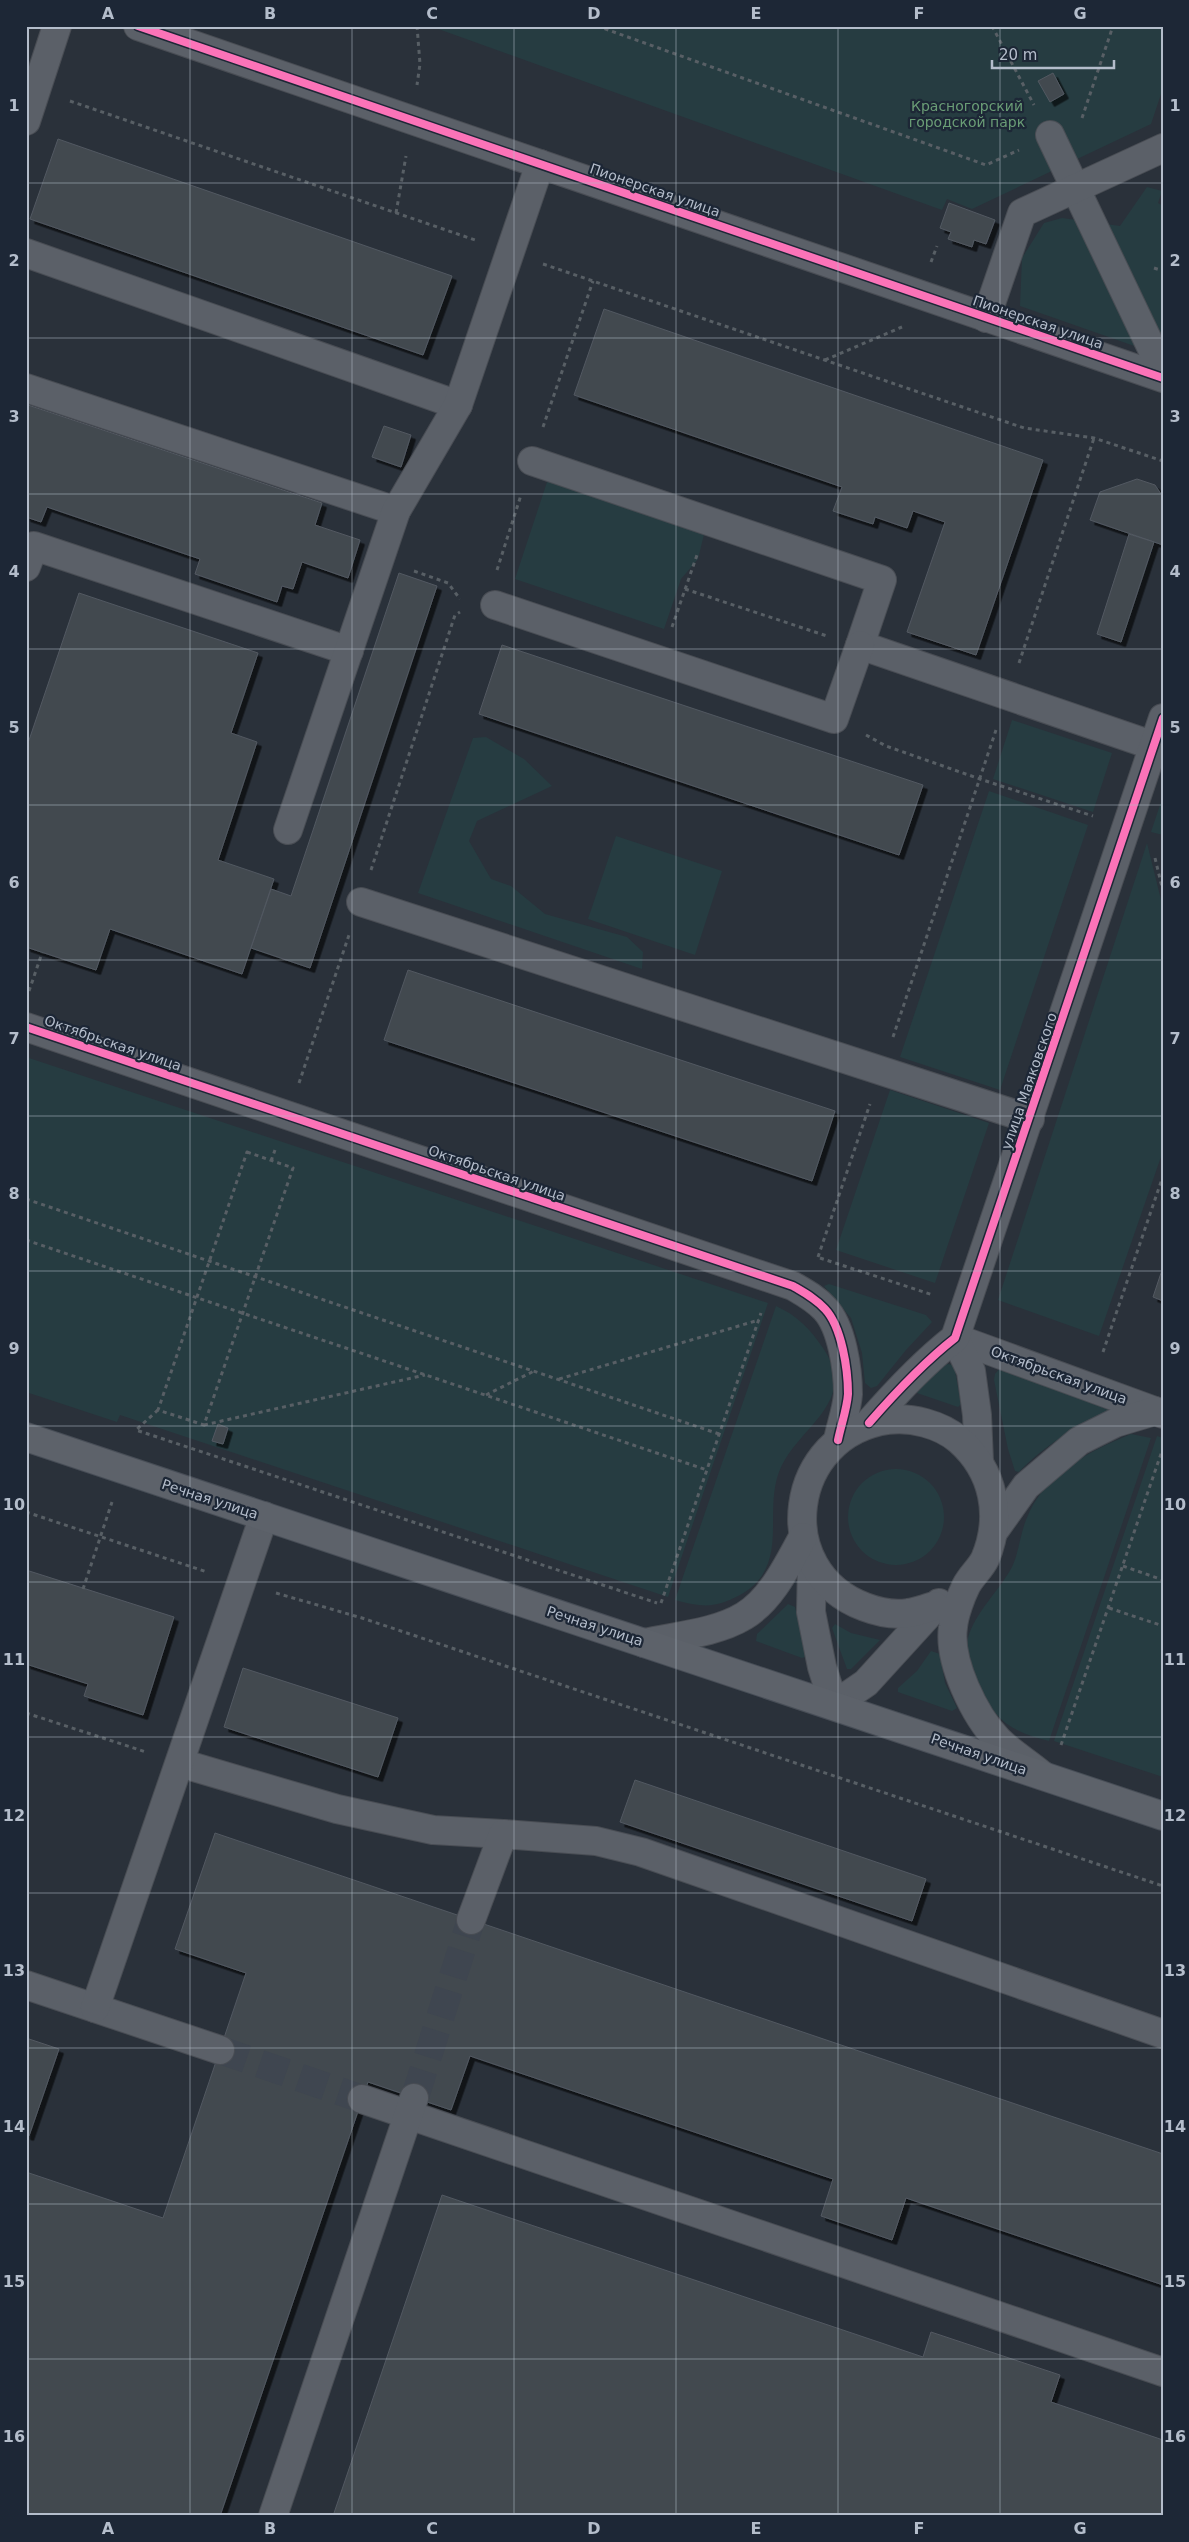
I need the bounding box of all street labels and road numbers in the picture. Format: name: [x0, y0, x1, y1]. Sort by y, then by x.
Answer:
street label: Пионерская улица: [588, 160, 722, 220]
street label: Пионерская улица: [971, 292, 1105, 352]
street label: улица Маяковского: [998, 1010, 1060, 1152]
street label: Октябрьская улица: [42, 1012, 184, 1074]
street label: Октябрьская улица: [426, 1142, 568, 1204]
street label: Октябрьская улица: [989, 1343, 1129, 1407]
street label: Речная улица: [160, 1476, 260, 1522]
street label: Речная улица: [545, 1603, 645, 1649]
street label: Речная улица: [929, 1730, 1029, 1778]

